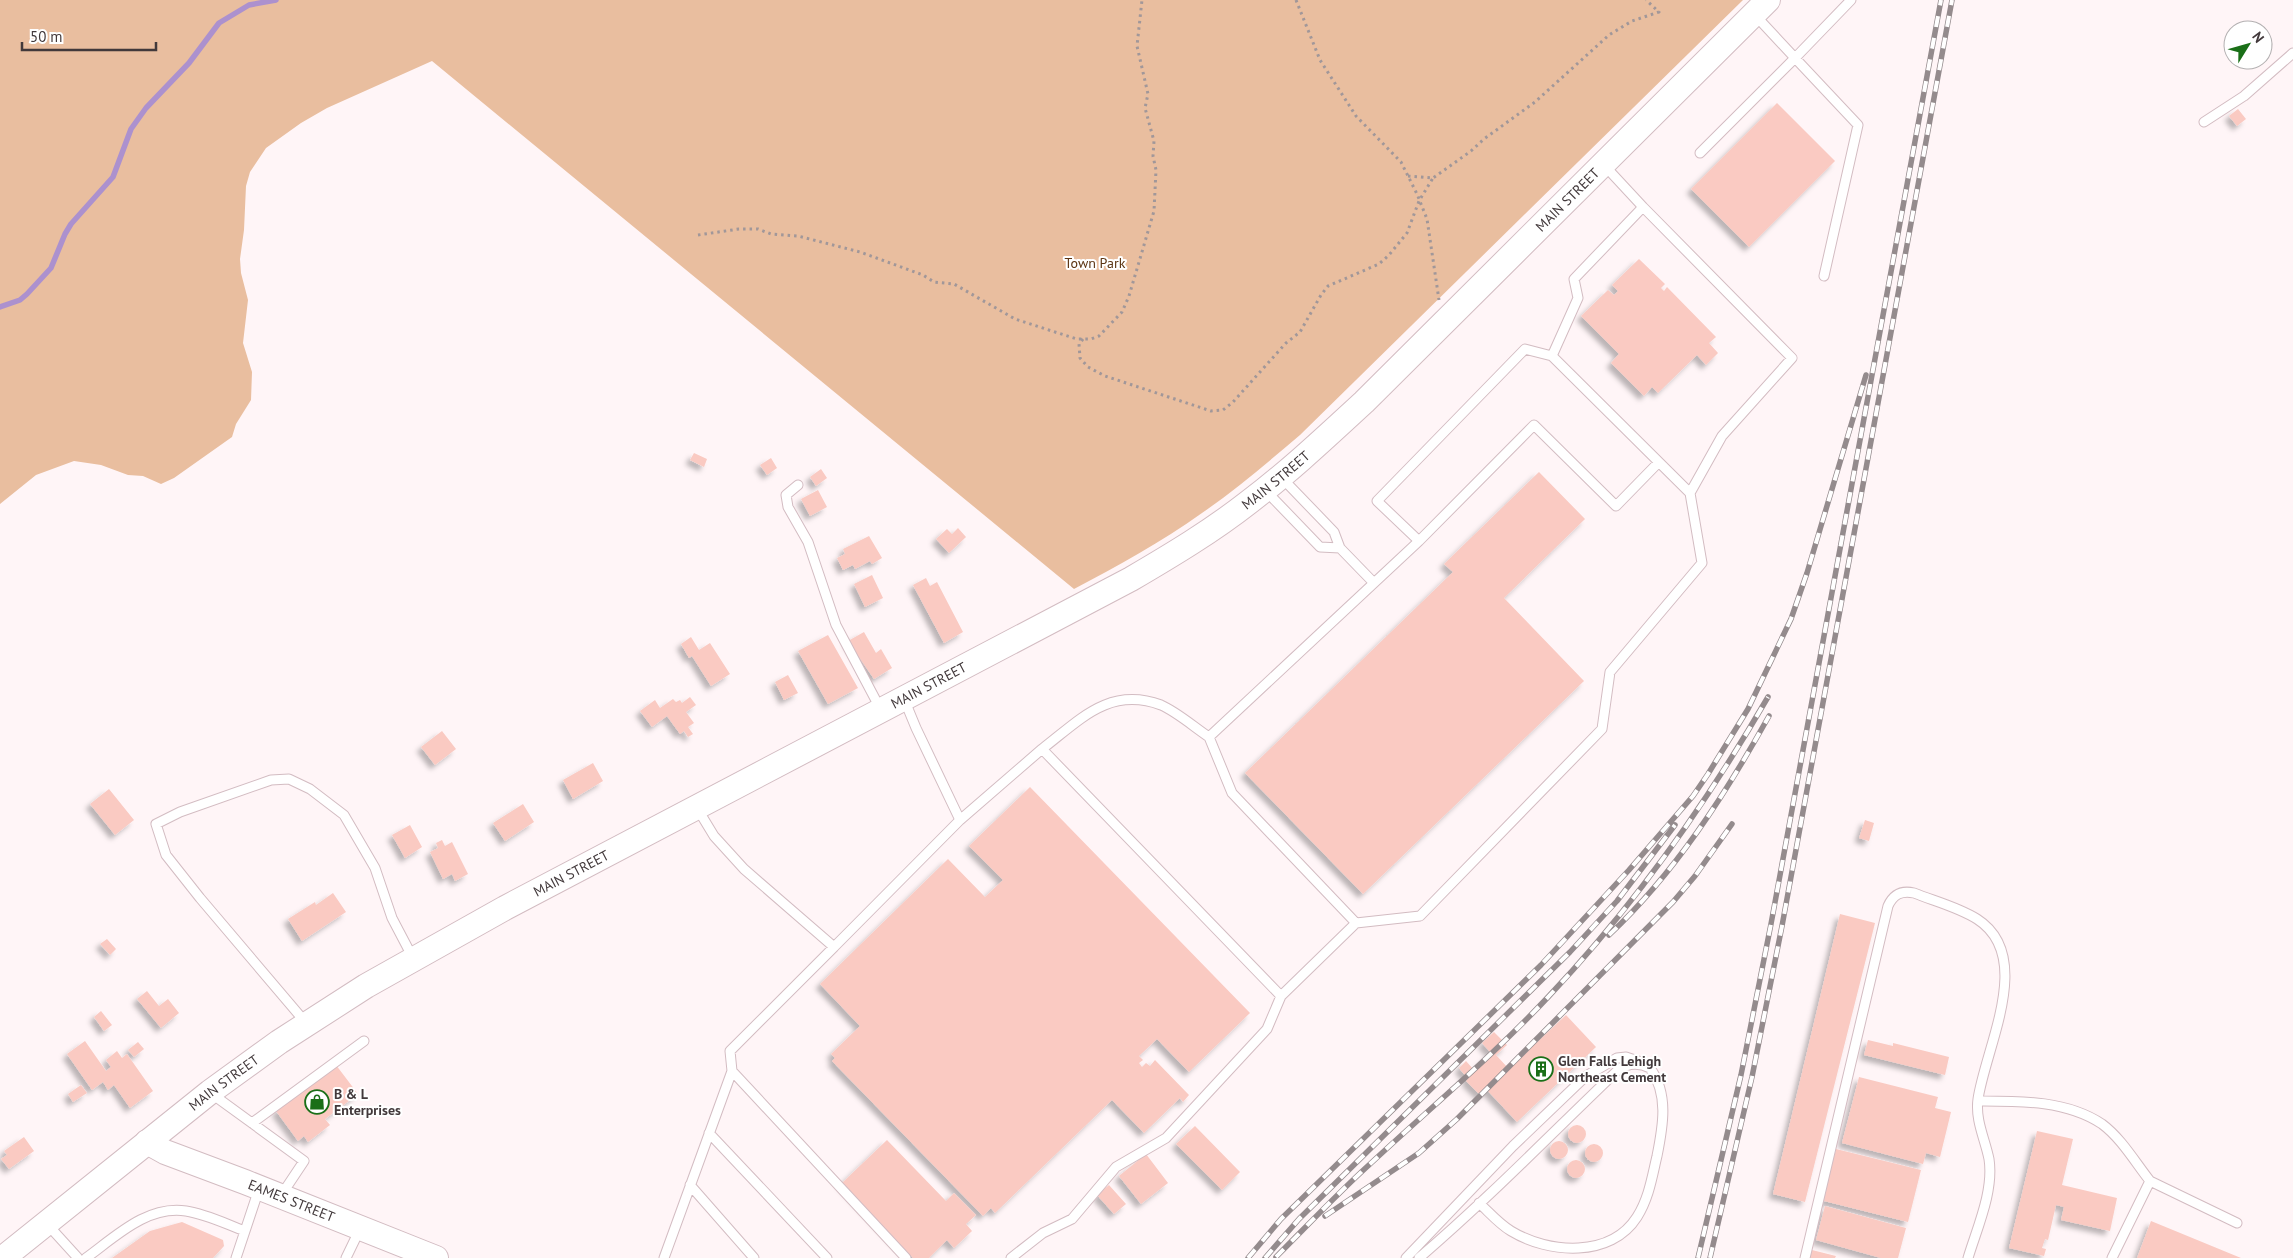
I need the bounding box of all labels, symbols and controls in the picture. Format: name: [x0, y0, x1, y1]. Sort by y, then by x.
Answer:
scale bar: [22, 20, 156, 52]
north arrow: [2223, 20, 2273, 70]
text: 50 m: [30, 27, 63, 46]
text: N: [2248, 28, 2268, 46]
street label: MAIN STREET: [1532, 164, 1603, 235]
park label: Town Park: [1065, 254, 1126, 272]
street label: MAIN STREET: [1238, 447, 1314, 513]
street label: MAIN STREET: [888, 658, 970, 713]
street label: MAIN STREET: [530, 846, 612, 901]
street label: MAIN STREET: [185, 1050, 263, 1115]
place label: Glen Falls Lehigh Northeast Cement: [1558, 1052, 1666, 1086]
building icon: Glen Falls Lehigh Northeast Cement: [1528, 1056, 1554, 1082]
place label: B & L Enterprises: [334, 1085, 401, 1119]
shop icon: B & L Enterprises: [304, 1089, 330, 1115]
street label: EAMES STREET: [245, 1175, 338, 1226]

